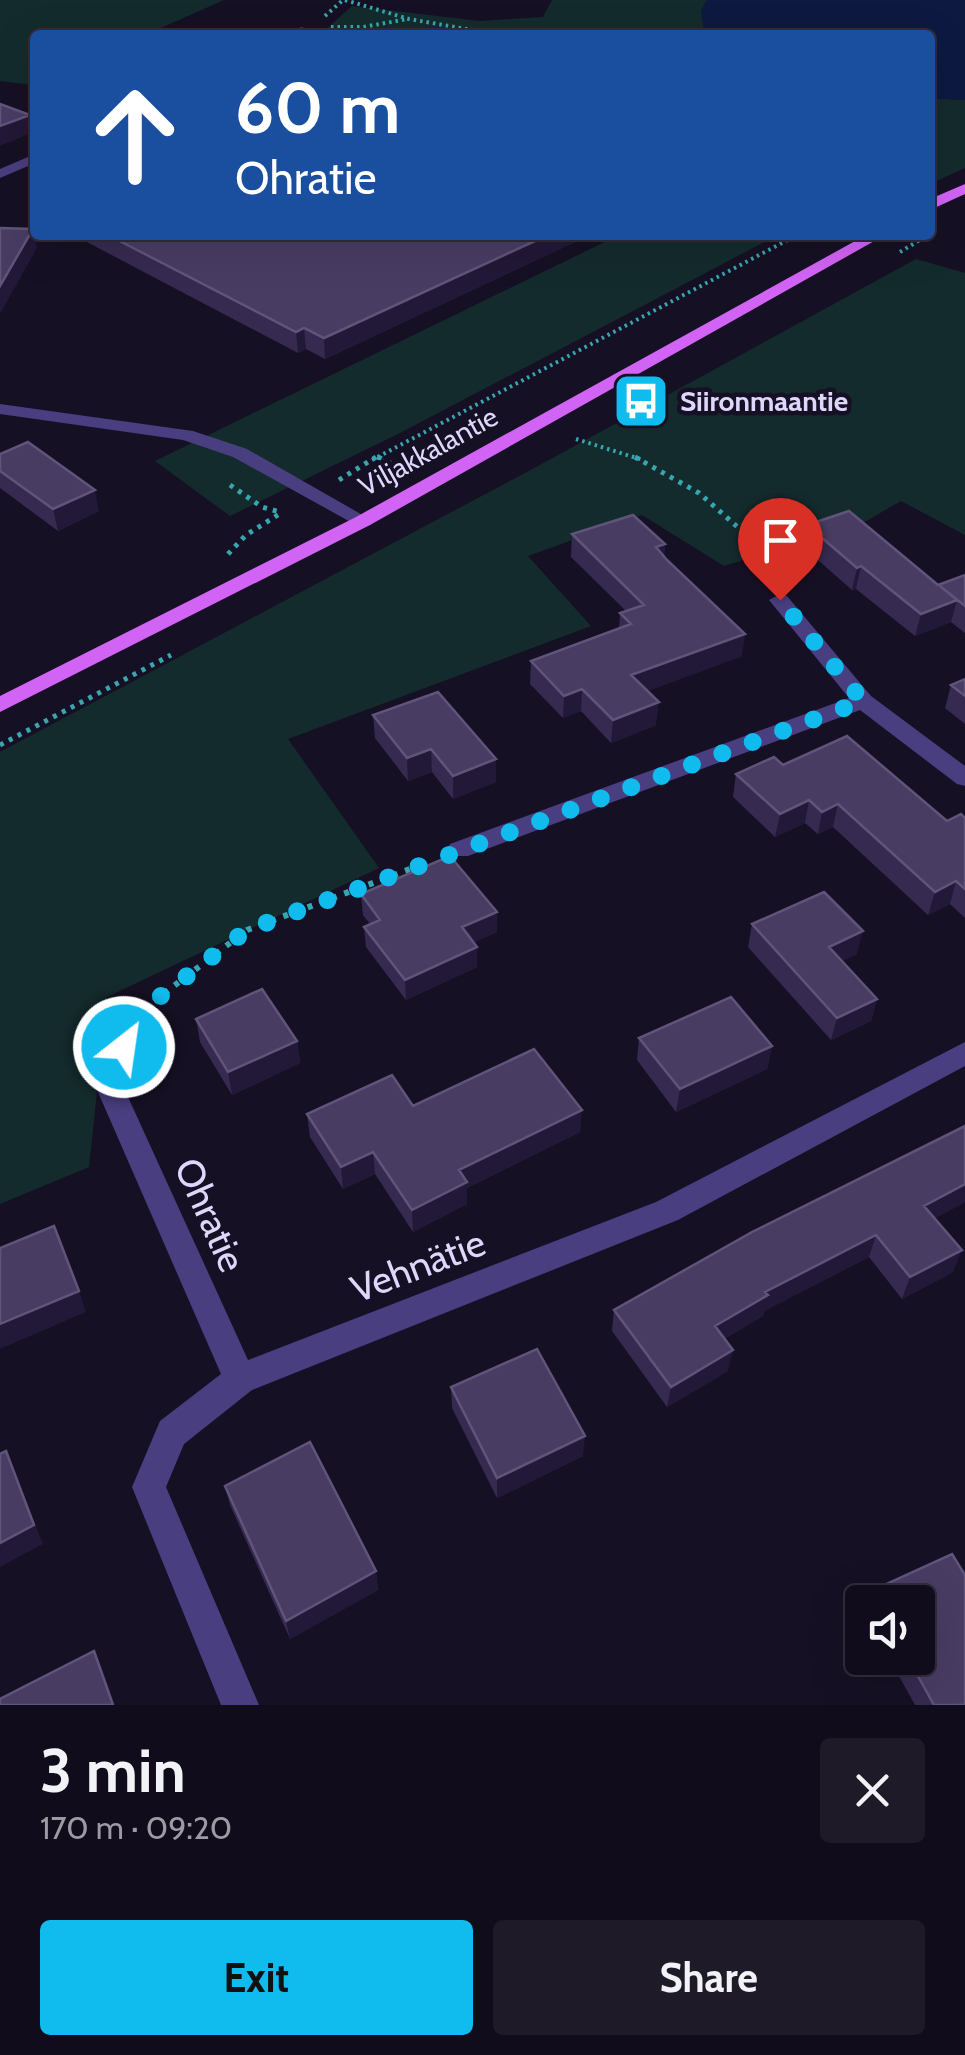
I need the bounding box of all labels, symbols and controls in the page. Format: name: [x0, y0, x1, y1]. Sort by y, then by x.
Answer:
text: 60 m: [235, 65, 400, 151]
icon: ahead: [70, 70, 200, 200]
text: Ohratie: [235, 151, 377, 205]
bus stop icon: Siironmaantie: [611, 371, 671, 431]
place label: Siironmaantie: [680, 384, 848, 418]
street label: Viljakkalantie: [352, 399, 504, 503]
pin: [738, 498, 823, 601]
icon: arrive: [753, 513, 808, 568]
position arrow: [72, 995, 176, 1099]
street label: Ohratie: [165, 1151, 256, 1279]
street label: Vehnätie: [344, 1218, 492, 1313]
map controls: [845, 1585, 935, 1675]
button: sound: [845, 1585, 935, 1675]
text: 3 min: [40, 1734, 186, 1807]
button: close: [820, 1738, 925, 1843]
text: 170 m · 09:20: [40, 1808, 232, 1847]
button: Exit: [40, 1920, 473, 2035]
button: Share: [493, 1920, 925, 2035]

